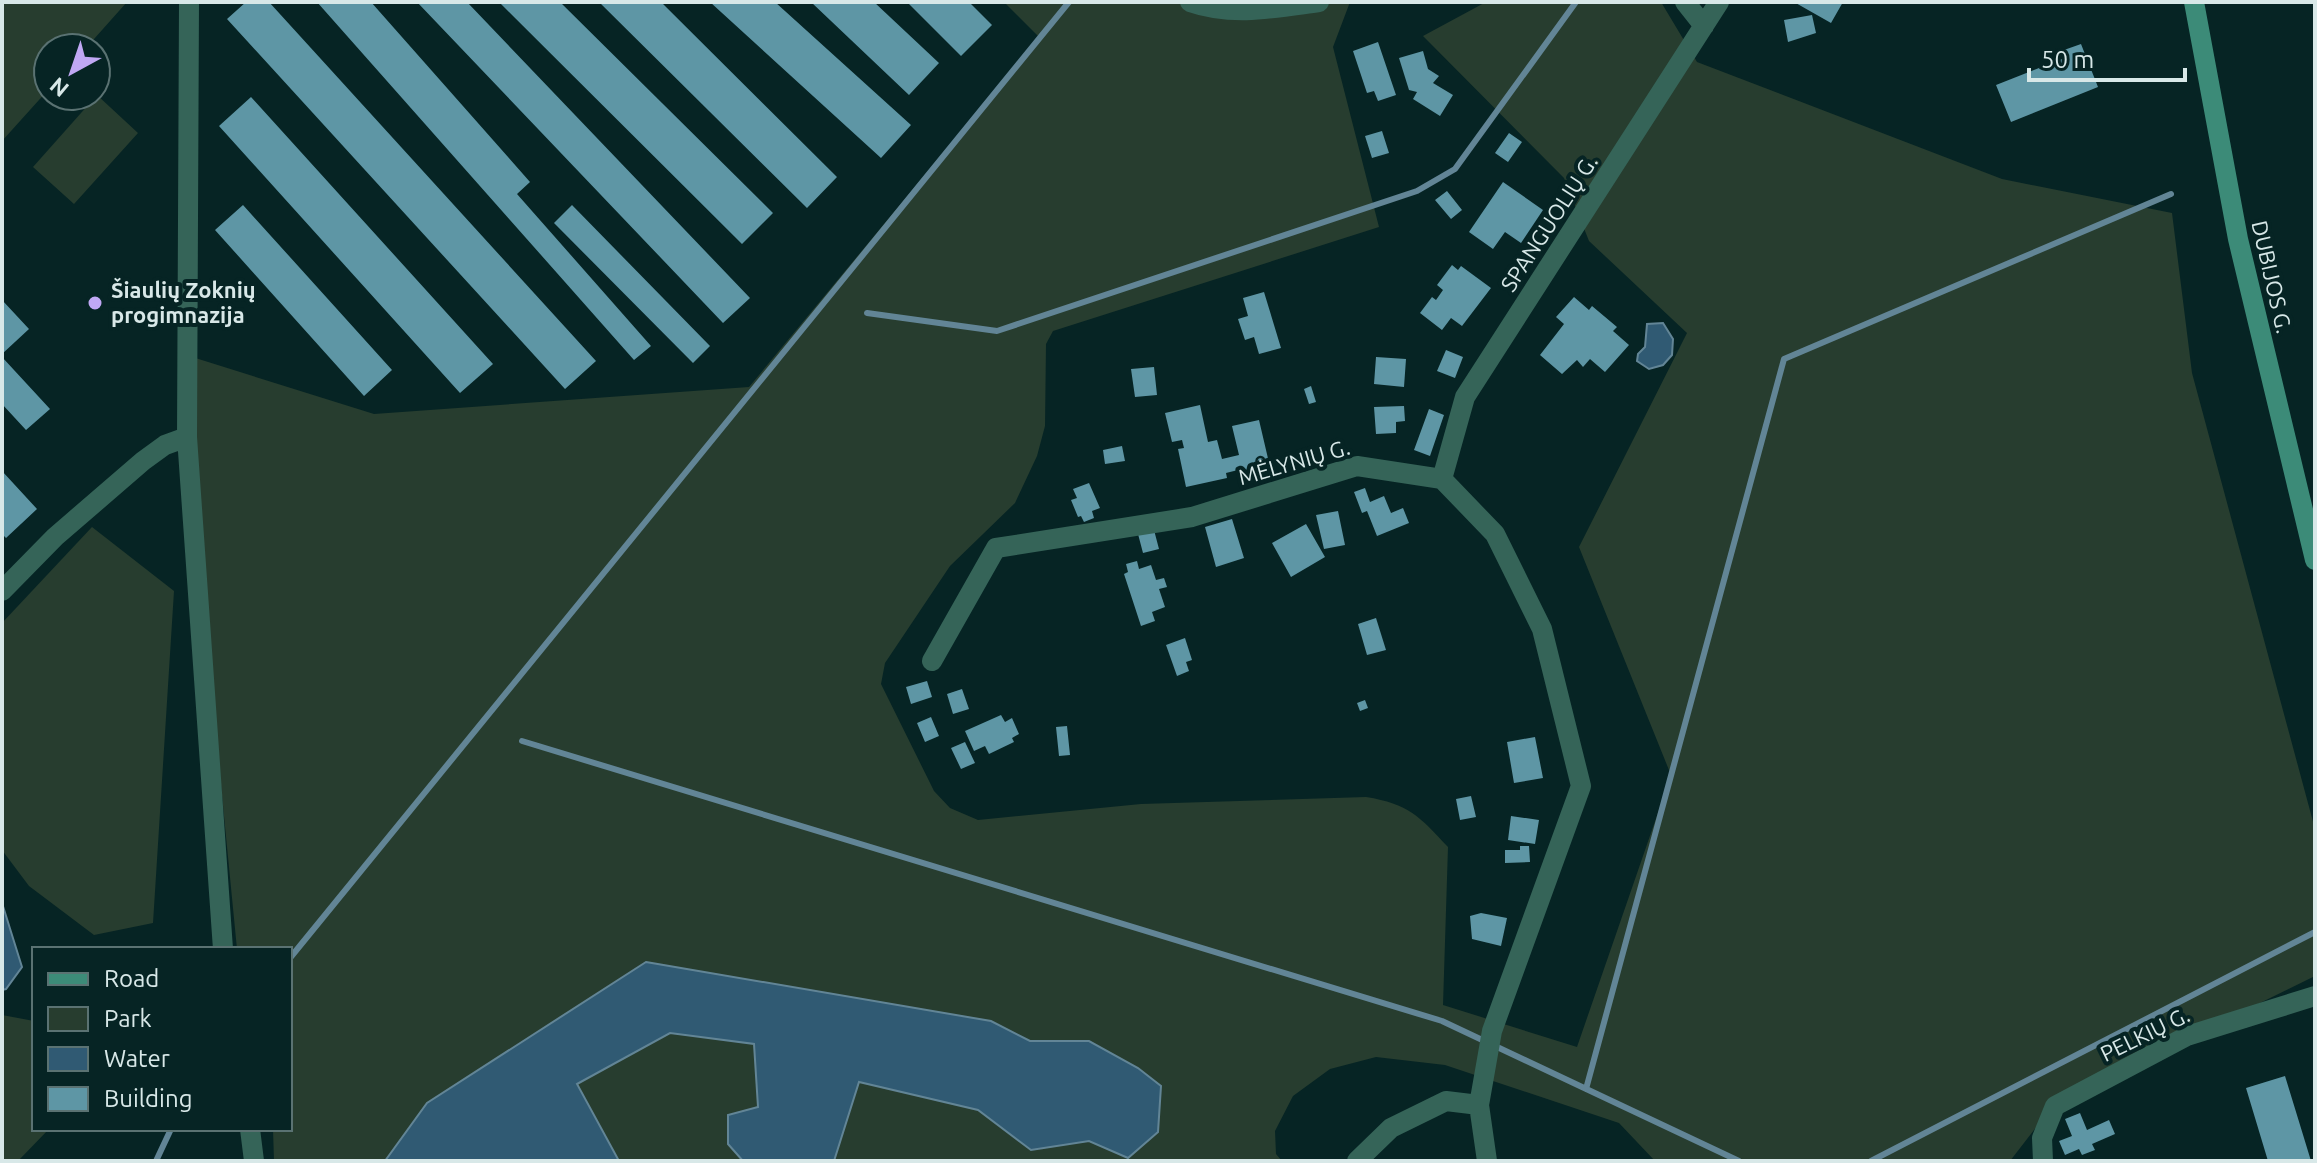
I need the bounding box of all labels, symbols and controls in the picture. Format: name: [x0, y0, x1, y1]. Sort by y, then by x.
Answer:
north arrow: [32, 32, 112, 112]
scale bar: [2029, 32, 2185, 82]
text: 50 m: [2041, 46, 2094, 73]
text: N: [44, 73, 73, 103]
street label: SPANGUOLIŲ G.: [1495, 150, 1602, 296]
street label: DUBIJOS G.: [2247, 218, 2298, 336]
place label: Šiaulių Zoknių progimnazija: [111, 277, 256, 327]
marker: Šiaulių Zoknių progimnazija: [86, 294, 104, 312]
street label: MĖLYNIŲ G.: [1235, 434, 1353, 489]
legend: [32, 947, 292, 1131]
text: Road: [104, 965, 159, 992]
street label: PELKIŲ G.: [2096, 1001, 2193, 1066]
text: Park: [104, 1005, 152, 1032]
text: Water: [104, 1045, 170, 1072]
text: Building: [104, 1085, 192, 1112]

